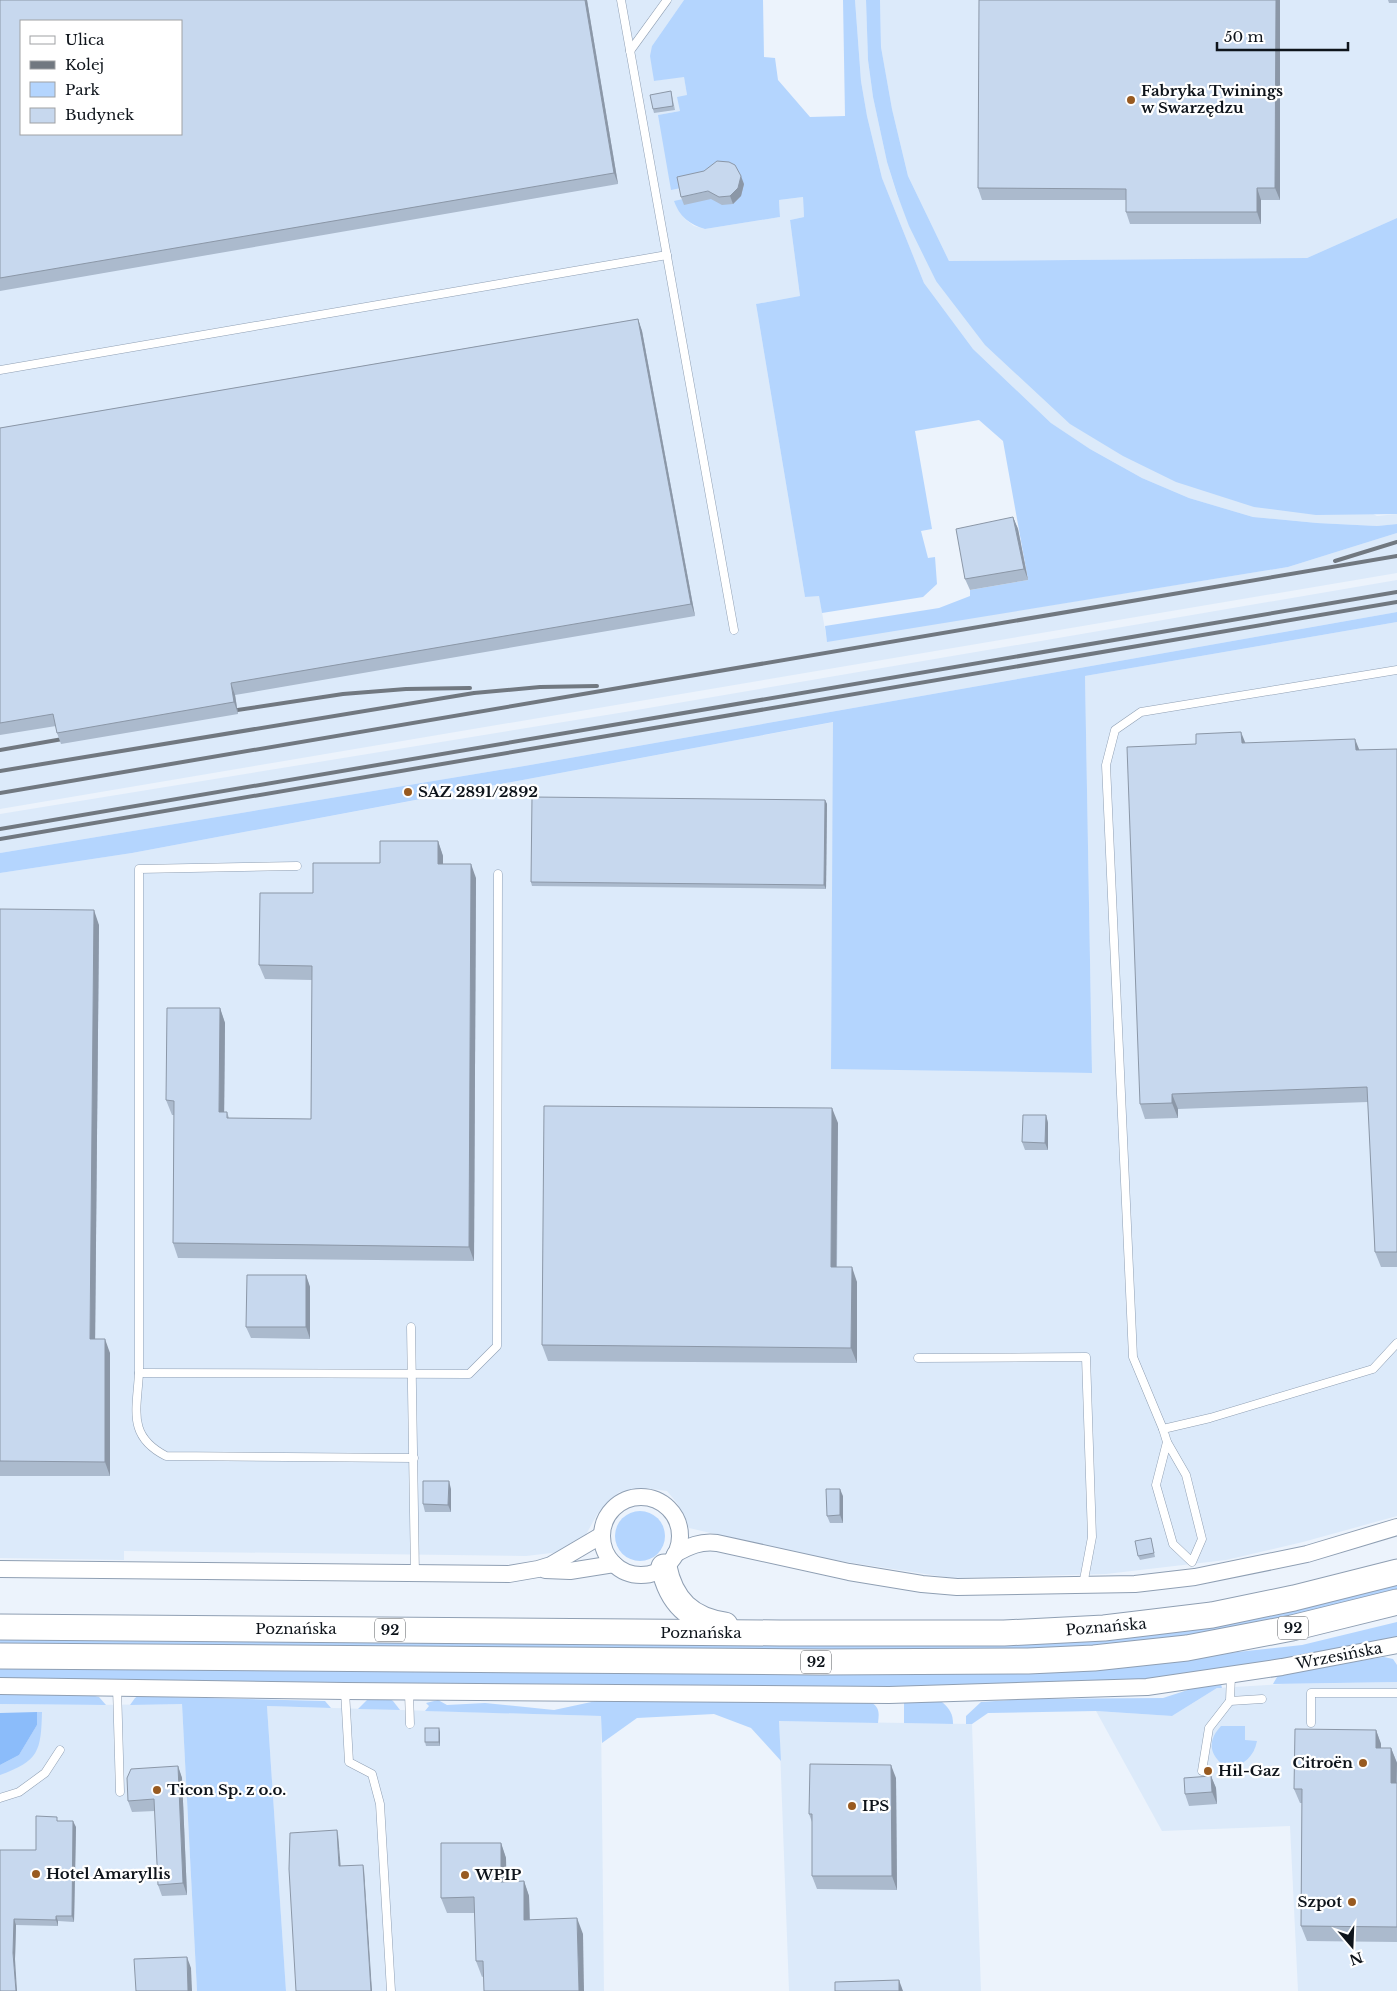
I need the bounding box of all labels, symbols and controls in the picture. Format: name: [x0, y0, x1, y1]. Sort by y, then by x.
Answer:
legend: [20, 20, 182, 135]
scale bar: [1217, 20, 1348, 52]
text: 50 m: [1224, 27, 1264, 46]
text: Ulica: [65, 30, 105, 49]
text: Kolej: [65, 55, 104, 74]
text: Park: [65, 80, 101, 99]
place label: Fabryka Twinings w Swarzędzu: [1141, 81, 1283, 117]
marker: Fabryka Twinings w Swarzędzu: [1125, 94, 1137, 106]
text: Budynek: [65, 105, 135, 124]
place label: SAZ 2891/2892: [418, 782, 538, 801]
marker: SAZ 2891/2892: [402, 786, 414, 798]
street label: Poznańska: [1065, 1613, 1148, 1640]
road number: 92: [1278, 1616, 1308, 1640]
road number: 92: [375, 1618, 405, 1642]
street label: Poznańska: [255, 1619, 337, 1638]
street label: Poznańska: [660, 1623, 742, 1642]
street label: Wrzesińska: [1293, 1638, 1384, 1673]
road number: 92: [801, 1650, 831, 1674]
place label: Citroën: [1293, 1753, 1353, 1772]
marker: Citroën: [1357, 1757, 1369, 1769]
place label: Hil-Gaz: [1218, 1761, 1280, 1780]
marker: Hil-Gaz: [1202, 1765, 1214, 1777]
place label: Ticon Sp. z o.o.: [167, 1780, 286, 1799]
marker: Ticon Sp. z o.o.: [151, 1784, 163, 1796]
place label: IPS: [862, 1796, 889, 1815]
marker: IPS: [846, 1800, 858, 1812]
place label: Hotel Amaryllis: [46, 1864, 170, 1883]
place label: WPIP: [474, 1865, 522, 1884]
marker: Hotel Amaryllis: [30, 1868, 42, 1880]
marker: WPIP: [459, 1869, 471, 1881]
place label: Szpot: [1298, 1892, 1342, 1911]
marker: Szpot: [1346, 1896, 1358, 1908]
north arrow: [1327, 1921, 1377, 1971]
text: N: [1347, 1948, 1365, 1969]

